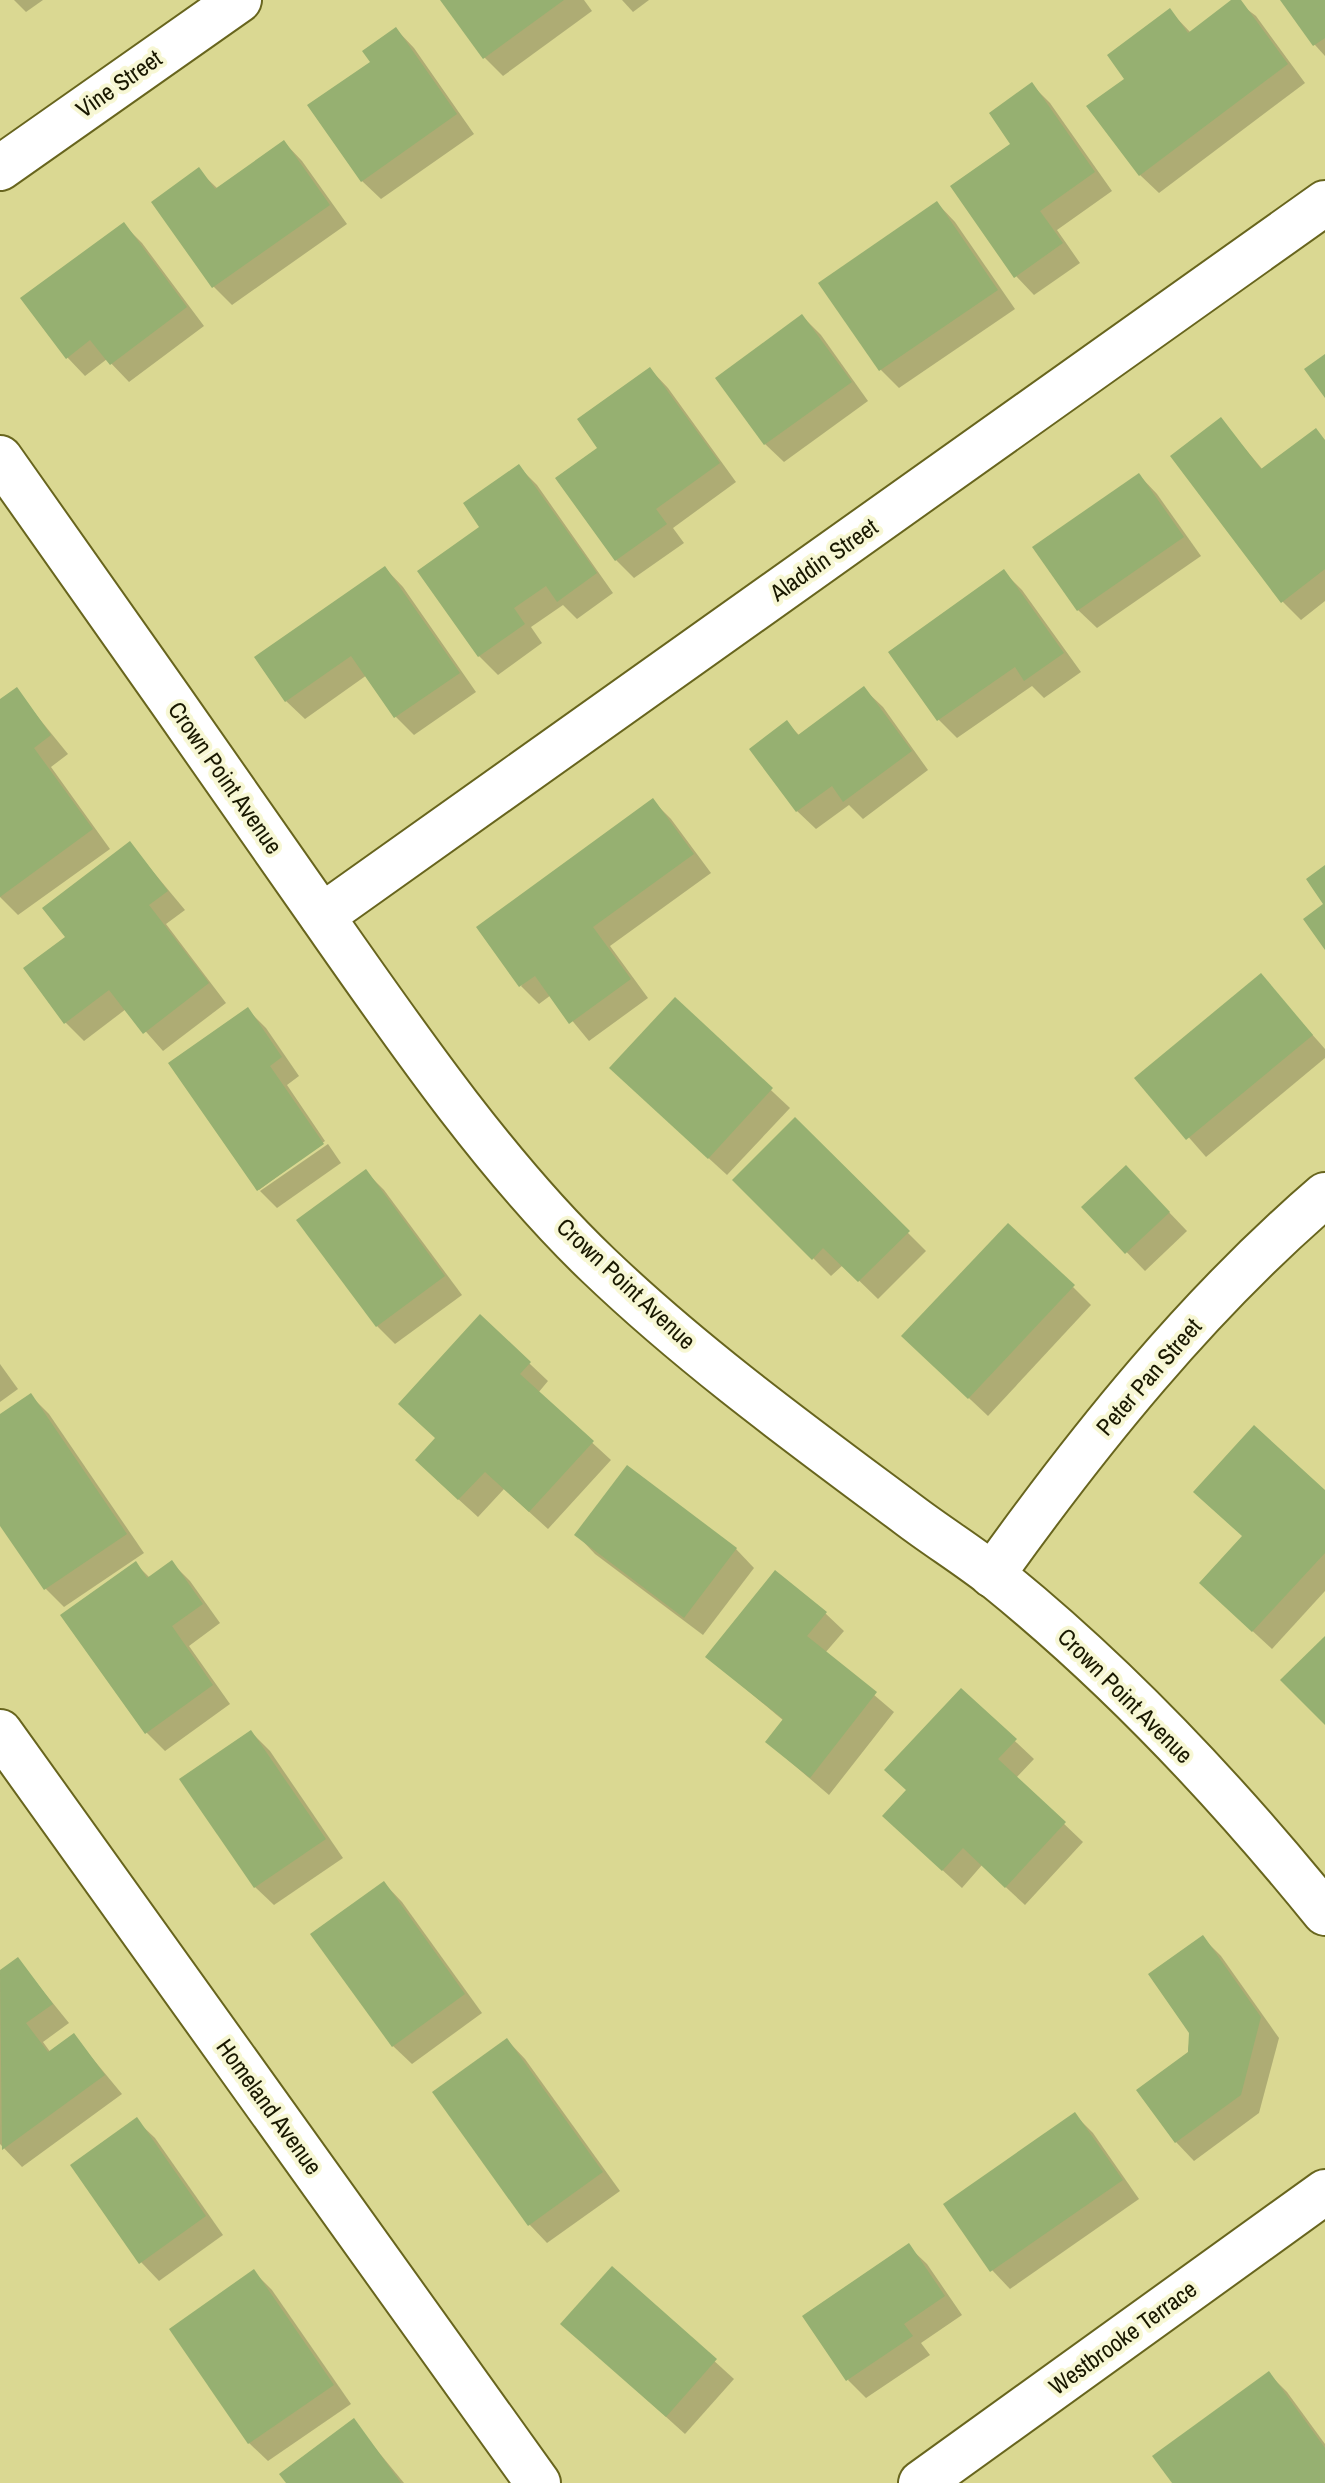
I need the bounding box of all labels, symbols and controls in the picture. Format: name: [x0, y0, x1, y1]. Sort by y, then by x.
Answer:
street label: Vine Street: [69, 42, 168, 124]
street label: Aladdin Street: [762, 510, 884, 609]
street label: Crown Point Avenue: [161, 695, 290, 860]
street label: Crown Point Avenue: [550, 1210, 703, 1356]
street label: Peter Pan Street: [1088, 1311, 1208, 1442]
street label: Crown Point Avenue: [1051, 1621, 1200, 1770]
street label: Homeland Avenue: [210, 2032, 330, 2181]
street label: Westbrooke Terrace: [1042, 2273, 1203, 2402]

